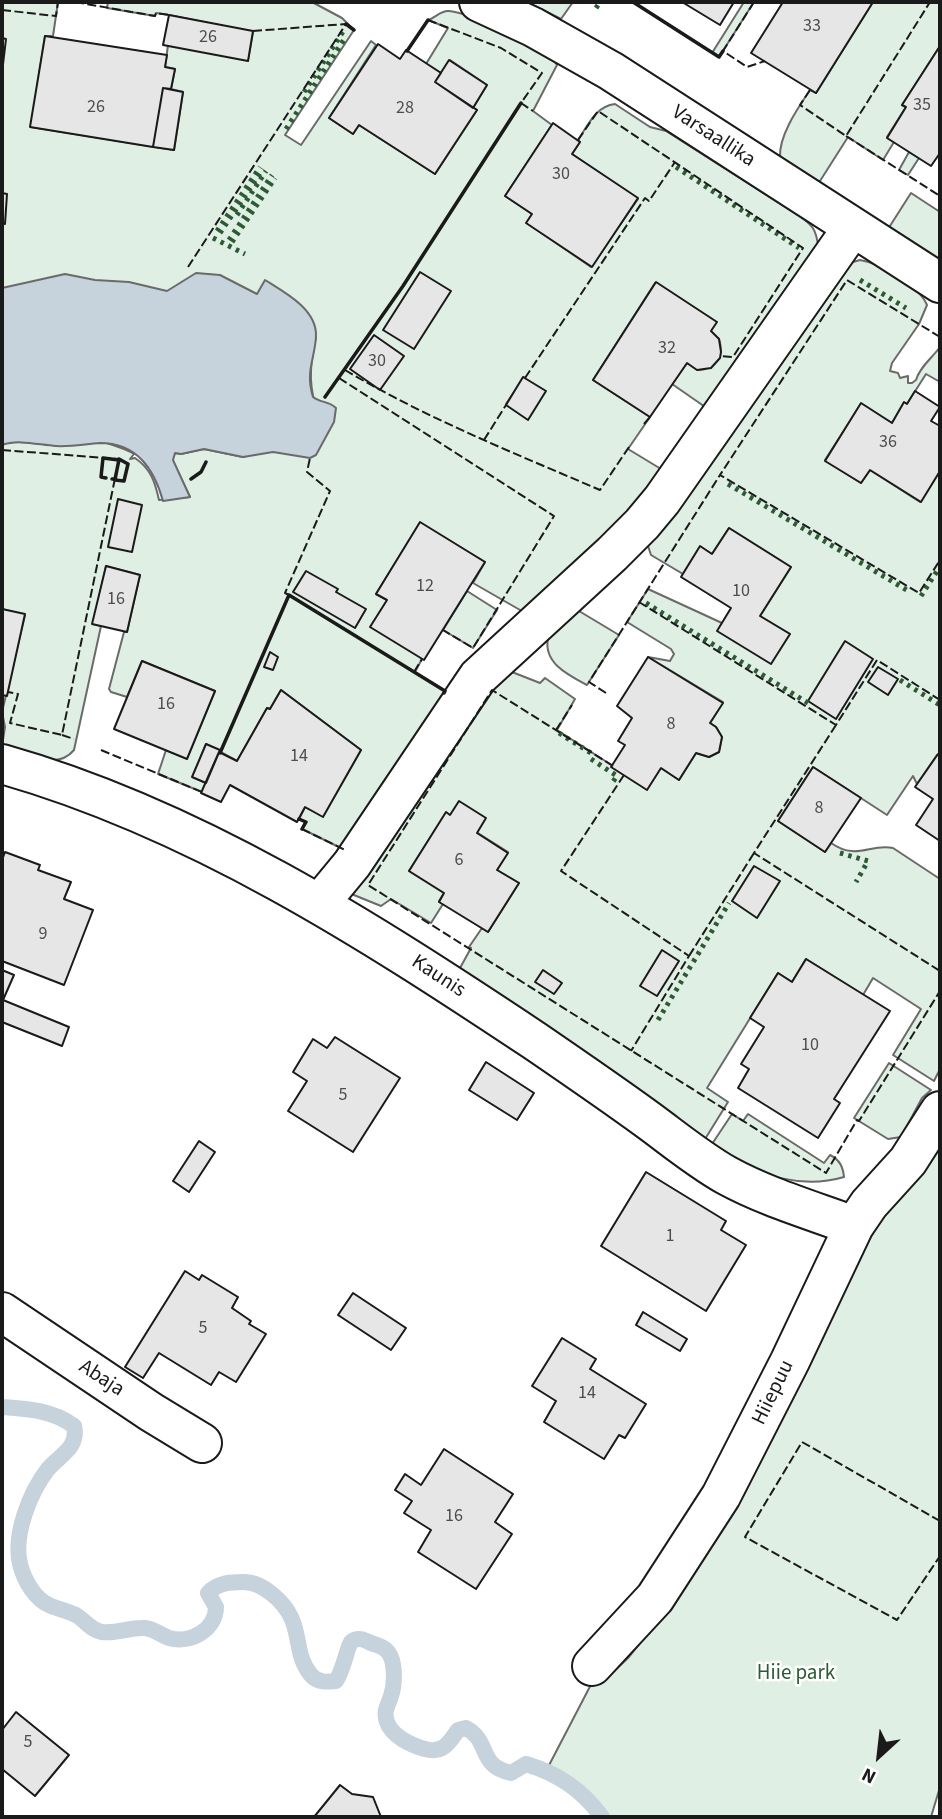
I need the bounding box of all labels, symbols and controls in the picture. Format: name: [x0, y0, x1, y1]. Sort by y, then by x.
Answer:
house number: 33: [803, 16, 821, 38]
house number: 26: [199, 27, 217, 49]
house number: 35: [913, 95, 931, 117]
house number: 26: [87, 97, 105, 119]
house number: 28: [396, 98, 414, 120]
street label: Varsaallika: [666, 101, 760, 173]
house number: 30: [552, 164, 570, 186]
house number: 32: [658, 338, 676, 360]
house number: 30: [368, 351, 386, 373]
house number: 36: [879, 432, 897, 454]
house number: 12: [416, 576, 434, 598]
house number: 10: [732, 581, 750, 603]
house number: 16: [107, 589, 125, 611]
house number: 16: [157, 694, 175, 716]
house number: 8: [667, 714, 675, 736]
house number: 14: [290, 746, 308, 768]
house number: 8: [815, 798, 823, 820]
house number: 6: [455, 850, 463, 872]
house number: 9: [39, 924, 47, 946]
street label: Kaunis: [406, 950, 470, 1004]
house number: 10: [801, 1035, 819, 1057]
house number: 5: [339, 1085, 347, 1107]
house number: 1: [666, 1226, 674, 1248]
house number: 5: [199, 1318, 207, 1340]
street label: Abaja: [74, 1355, 128, 1403]
street label: Hiiepuu: [748, 1356, 800, 1430]
house number: 14: [578, 1383, 596, 1405]
house number: 16: [445, 1506, 463, 1528]
park label: Hiie park: [757, 1661, 835, 1687]
north arrow: [844, 1721, 914, 1791]
house number: 5: [24, 1732, 32, 1754]
text: N: [857, 1760, 881, 1790]

